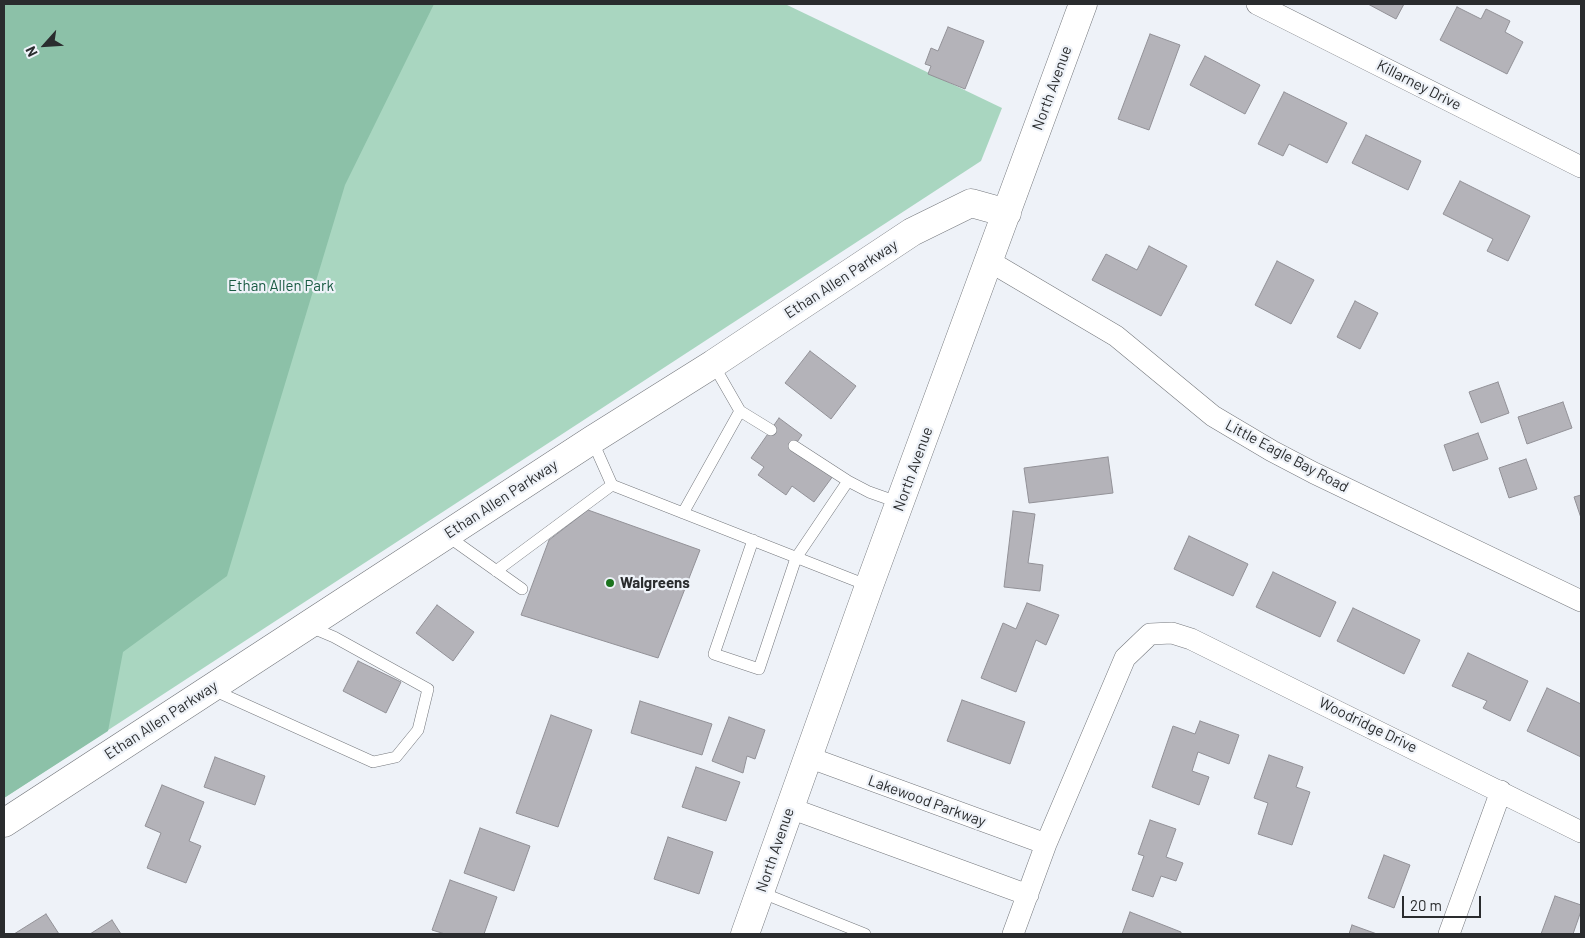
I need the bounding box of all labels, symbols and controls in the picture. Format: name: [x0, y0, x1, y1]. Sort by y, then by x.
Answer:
north arrow: [20, 20, 70, 70]
street label: North Avenue: [1028, 43, 1076, 133]
text: N: [21, 44, 41, 60]
street label: Killarney Drive: [1374, 56, 1464, 114]
street label: Ethan Allen Parkway: [781, 236, 901, 322]
park label: Ethan Allen Park: [228, 277, 334, 295]
street label: Little Eagle Bay Road: [1222, 416, 1352, 496]
street label: North Avenue: [889, 424, 937, 514]
street label: Ethan Allen Parkway: [441, 456, 561, 542]
place label: Walgreens: [620, 574, 690, 592]
marker: Walgreens: [604, 577, 616, 589]
street label: Ethan Allen Parkway: [101, 677, 221, 763]
street label: Woodridge Drive: [1316, 693, 1420, 757]
street label: Lakewood Parkway: [866, 771, 988, 831]
street label: North Avenue: [752, 805, 798, 895]
scale bar: [1405, 886, 1484, 918]
text: 20 m: [1410, 896, 1442, 914]

